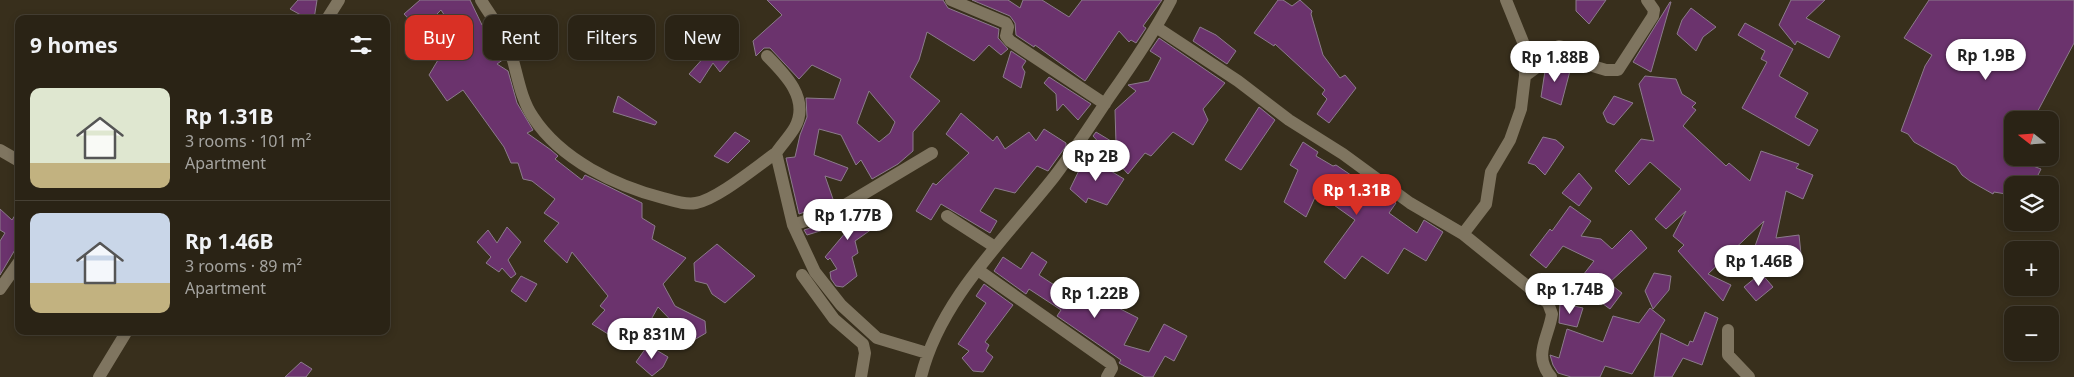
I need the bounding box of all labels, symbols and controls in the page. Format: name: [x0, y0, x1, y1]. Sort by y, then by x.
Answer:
chip: Buy: [405, 15, 473, 60]
chip: Rent: [483, 15, 558, 60]
chip: Filters: [568, 15, 655, 60]
chip: New: [665, 15, 739, 60]
text: 9 homes: [30, 31, 118, 59]
icon: filters: [347, 31, 375, 59]
pin: Rp 1.9B: [1940, 38, 2032, 81]
pin: Rp 1.88B: [1503, 41, 1607, 83]
text: Rp 1.9B: [1957, 44, 2015, 66]
text: Rp 1.88B: [1521, 46, 1589, 68]
text: Rp 1.31B: [185, 102, 273, 130]
icon: home: [70, 108, 130, 168]
north arrow: [2004, 111, 2059, 166]
map controls: [2004, 111, 2059, 361]
text: 3 rooms · 101 m²: [185, 130, 311, 152]
pin: Rp 2B: [1061, 140, 1131, 182]
text: Rp 2B: [1074, 145, 1118, 167]
text: Apartment: [185, 152, 266, 174]
pin: Rp 1.31B: [1305, 174, 1409, 216]
button: layers: [2004, 176, 2059, 231]
text: Rp 1.31B: [1323, 179, 1391, 201]
pin: Rp 1.77B: [796, 198, 900, 241]
text: Rp 1.77B: [814, 204, 882, 226]
text: Rp 1.46B: [185, 227, 273, 255]
icon: home: [70, 233, 130, 293]
button: +: [2004, 241, 2059, 296]
pin: Rp 1.46B: [1707, 244, 1811, 287]
text: Rp 1.46B: [1725, 250, 1793, 272]
text: 3 rooms · 89 m²: [185, 255, 302, 277]
pin: Rp 1.74B: [1518, 272, 1622, 315]
pin: Rp 1.22B: [1043, 276, 1147, 319]
text: Apartment: [185, 277, 266, 299]
text: Rp 1.74B: [1536, 278, 1604, 300]
text: Rp 1.22B: [1061, 282, 1129, 304]
button: −: [2004, 306, 2059, 361]
pin: Rp 831M: [606, 318, 698, 360]
text: Rp 831M: [618, 323, 686, 345]

